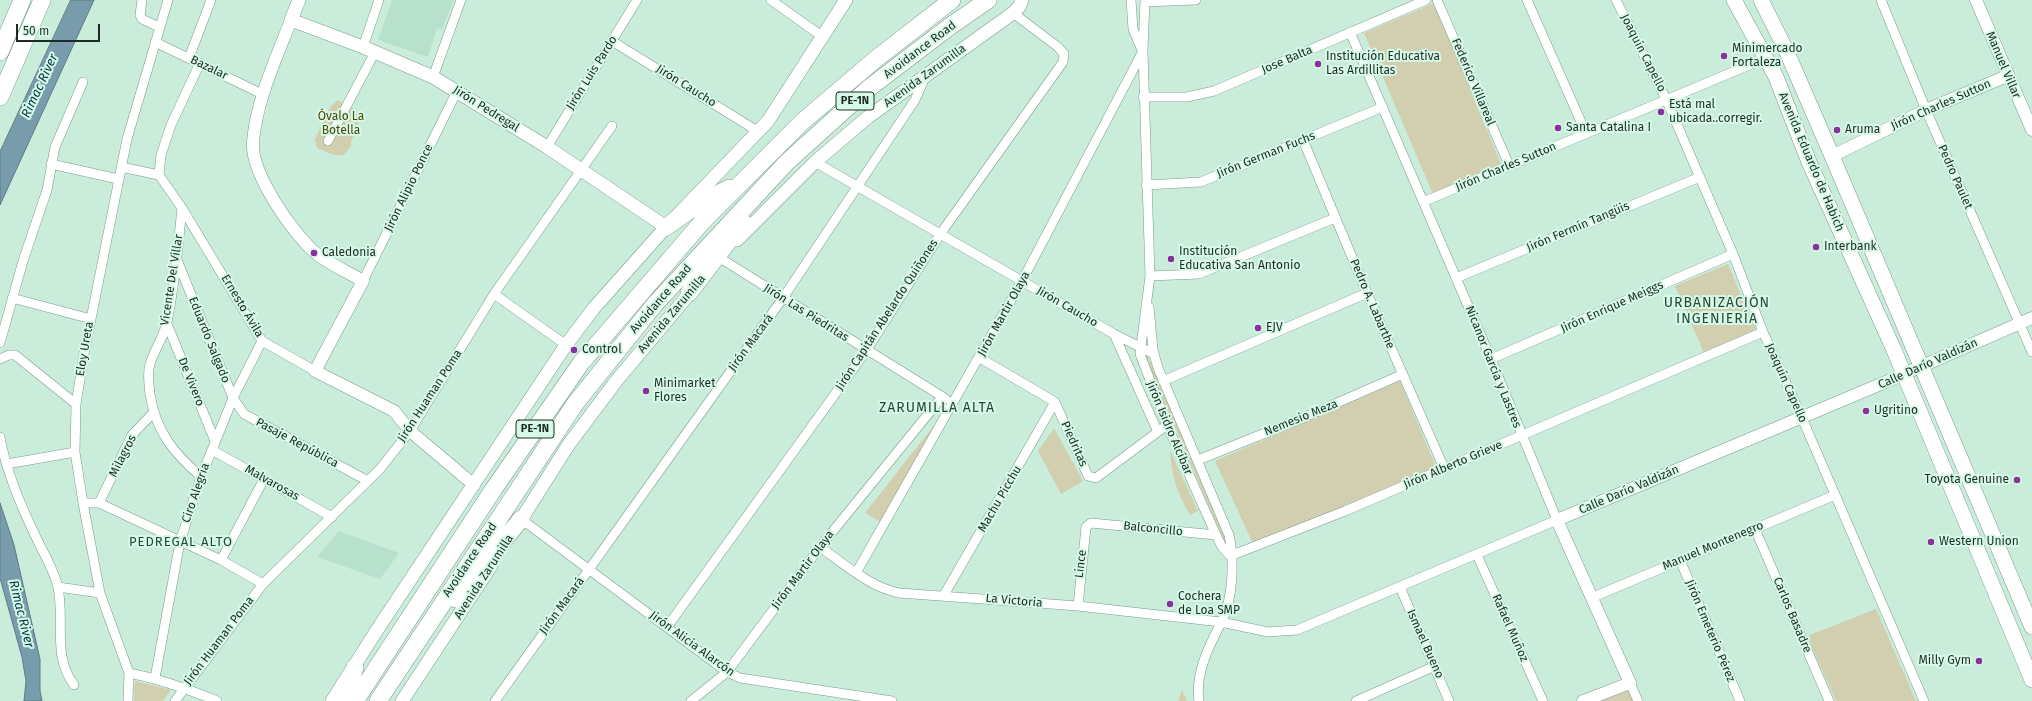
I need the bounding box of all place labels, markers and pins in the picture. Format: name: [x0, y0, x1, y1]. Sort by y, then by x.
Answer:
place label: Minimercado Fortaleza: [1732, 42, 1803, 70]
place label: Institución Educativa Las Ardillitas: [1326, 50, 1440, 78]
marker: Minimercado Fortaleza: [1719, 51, 1729, 61]
marker: Institución Educativa Las Ardillitas: [1313, 59, 1323, 69]
place label: Está mal ubicada..corregir.: [1669, 98, 1762, 126]
marker: Está mal ubicada..corregir.: [1656, 107, 1666, 117]
place label: Santa Catalina I: [1566, 121, 1651, 135]
marker: Santa Catalina I: [1553, 123, 1563, 133]
place label: Aruma: [1845, 123, 1880, 137]
marker: Aruma: [1832, 125, 1842, 135]
place label: Interbank: [1824, 240, 1877, 254]
marker: Interbank: [1811, 242, 1821, 252]
place label: Institución Educativa San Antonio: [1179, 245, 1300, 273]
place label: Caledonia: [322, 246, 376, 260]
marker: Caledonia: [309, 248, 319, 258]
marker: Institución Educativa San Antonio: [1166, 254, 1176, 264]
place label: EJV: [1266, 321, 1283, 335]
marker: EJV: [1253, 323, 1263, 333]
place label: Control: [582, 343, 622, 357]
marker: Control: [569, 345, 579, 355]
place label: Minimarket Flores: [654, 377, 715, 405]
marker: Minimarket Flores: [641, 386, 651, 396]
place label: Ugritino: [1874, 404, 1918, 418]
marker: Ugritino: [1861, 406, 1871, 416]
place label: Toyota Genuine: [1925, 473, 2009, 487]
marker: Toyota Genuine: [2012, 475, 2022, 485]
place label: Western Union: [1939, 535, 2019, 549]
marker: Western Union: [1926, 537, 1936, 547]
place label: Cochera de Loa SMP: [1178, 590, 1240, 618]
marker: Cochera de Loa SMP: [1165, 599, 1175, 609]
place label: Milly Gym: [1919, 654, 1971, 668]
marker: Milly Gym: [1974, 656, 1984, 666]

